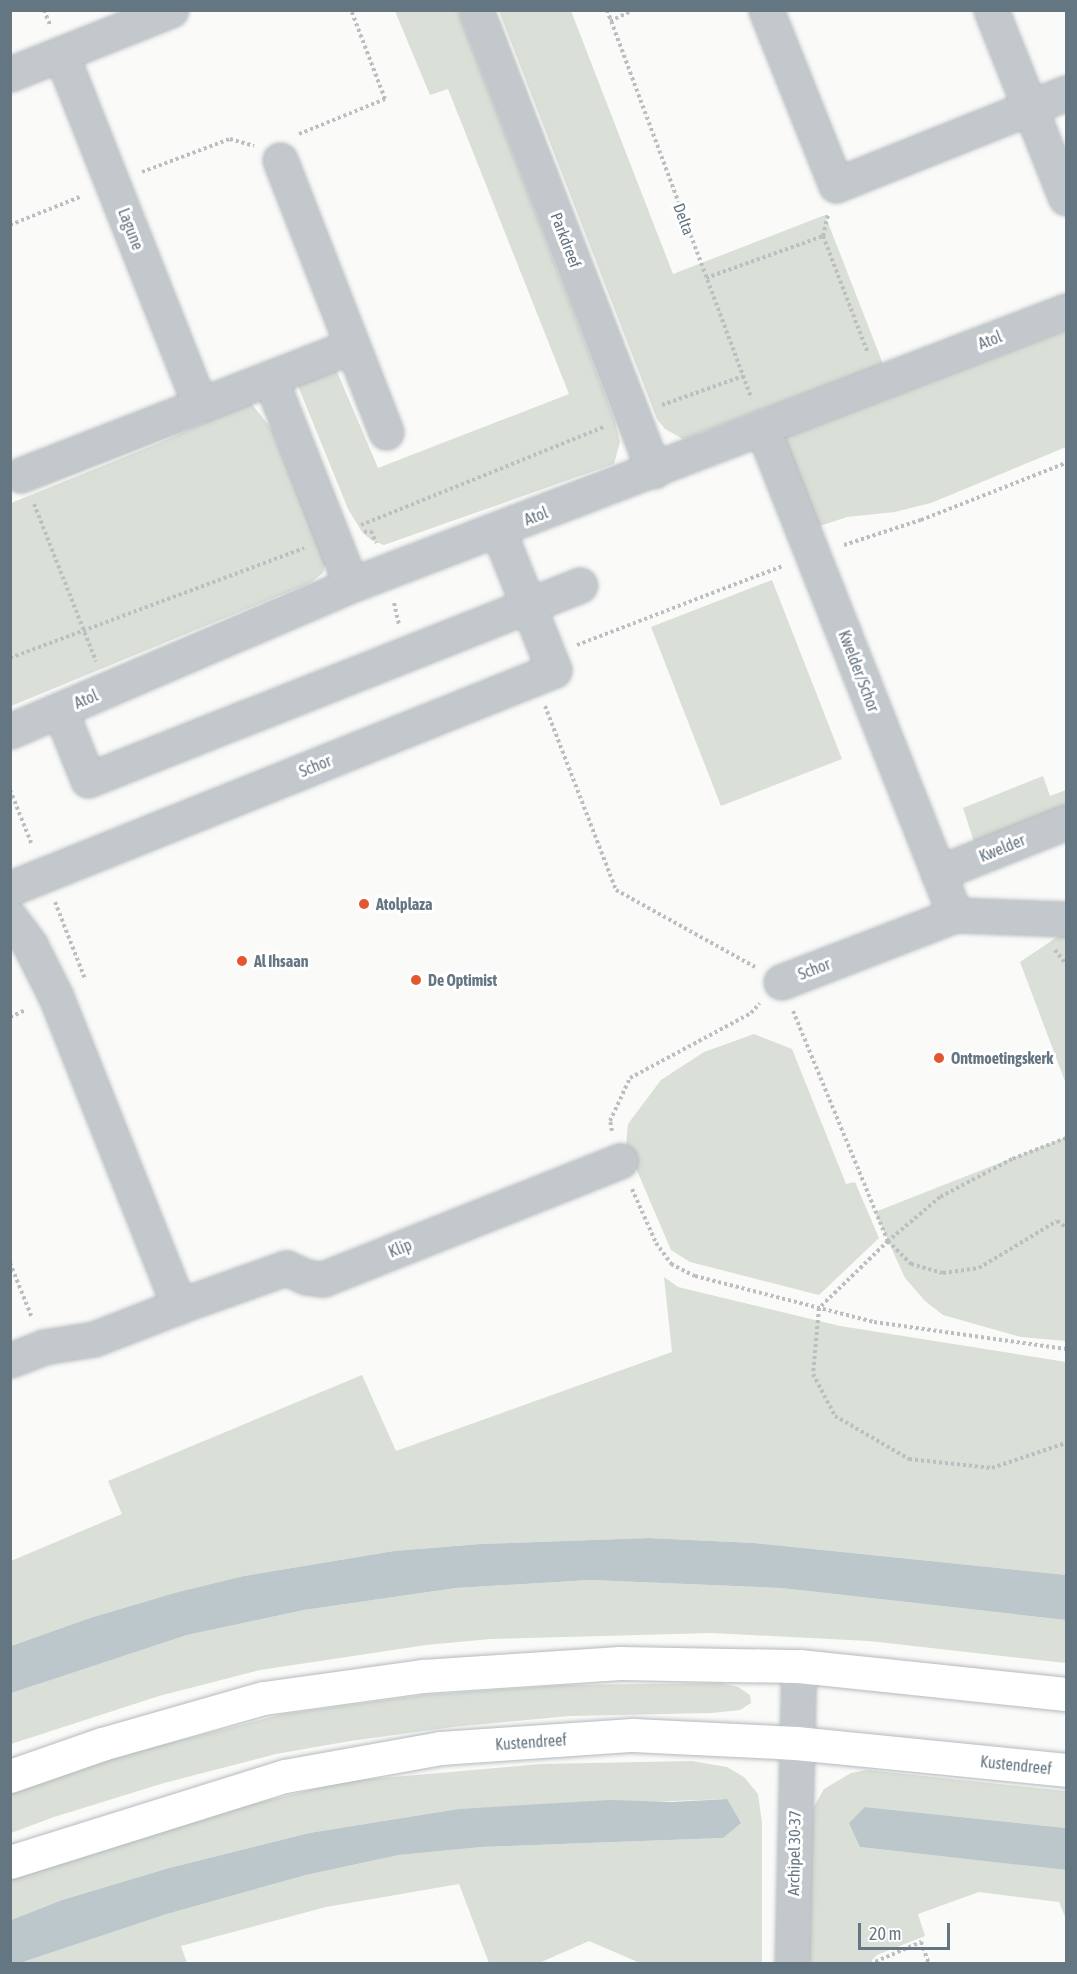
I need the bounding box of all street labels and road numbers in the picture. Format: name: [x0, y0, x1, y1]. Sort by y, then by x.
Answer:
street label: Delta: [669, 200, 699, 238]
street label: Lagune: [114, 205, 148, 253]
street label: Parkdreef: [547, 210, 585, 270]
street label: Atol: [975, 327, 1005, 353]
street label: Atol: [521, 503, 551, 529]
street label: Kwelder/Schor: [835, 628, 883, 714]
street label: Atol: [71, 685, 101, 713]
street label: Schor: [296, 751, 334, 781]
street label: Kwelder: [976, 830, 1028, 866]
street label: Schor: [795, 954, 833, 984]
street label: Klip: [386, 1235, 414, 1261]
street label: Kustendreef: [495, 1730, 567, 1754]
street label: Kustendreef: [979, 1752, 1053, 1778]
street label: Archipel 30-37: [784, 1810, 804, 1896]

